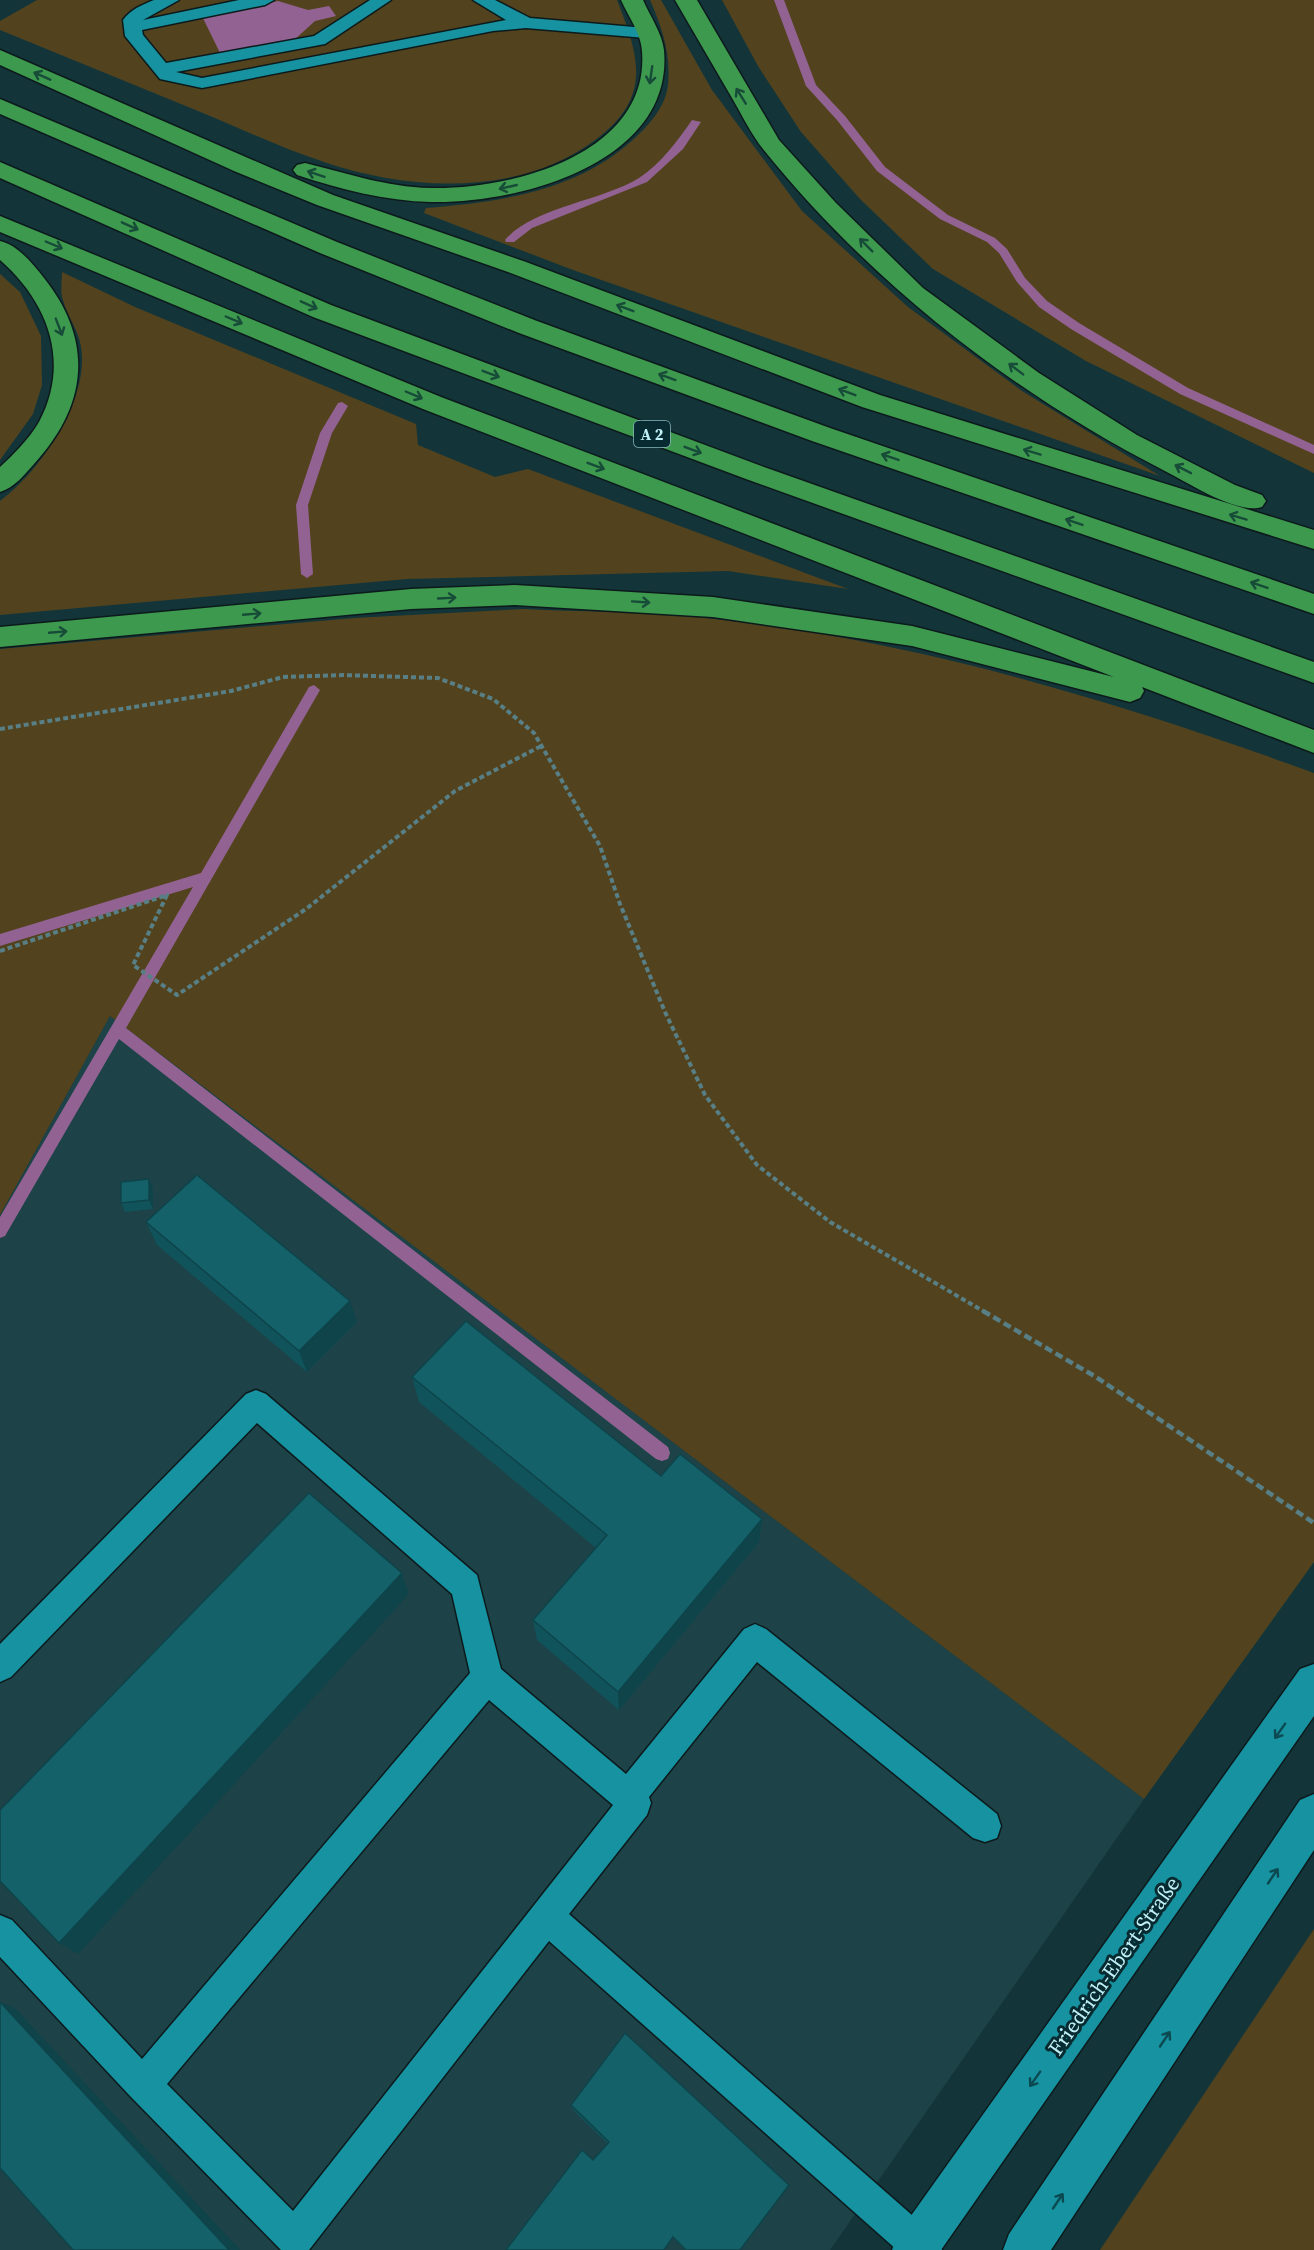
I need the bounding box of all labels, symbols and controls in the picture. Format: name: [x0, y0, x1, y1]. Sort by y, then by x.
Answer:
one-way arrow: [646, 65, 657, 84]
one-way arrow: [33, 69, 51, 80]
one-way arrow: [735, 88, 747, 105]
one-way arrow: [307, 168, 326, 179]
one-way arrow: [498, 181, 517, 193]
one-way arrow: [121, 221, 139, 232]
one-way arrow: [858, 238, 873, 252]
one-way arrow: [44, 240, 63, 251]
one-way arrow: [299, 300, 317, 311]
one-way arrow: [616, 302, 635, 313]
one-way arrow: [224, 315, 243, 326]
one-way arrow: [55, 317, 66, 336]
one-way arrow: [1008, 362, 1024, 375]
one-way arrow: [481, 369, 500, 380]
one-way arrow: [658, 371, 677, 382]
one-way arrow: [838, 386, 856, 397]
one-way arrow: [404, 390, 423, 401]
road number: A 2: [634, 421, 670, 447]
one-way arrow: [683, 445, 702, 456]
one-way arrow: [1023, 446, 1042, 457]
one-way arrow: [881, 451, 900, 462]
one-way arrow: [586, 461, 605, 472]
one-way arrow: [1175, 463, 1192, 475]
one-way arrow: [1229, 510, 1248, 521]
one-way arrow: [1065, 515, 1084, 526]
one-way arrow: [1250, 578, 1269, 589]
one-way arrow: [436, 592, 456, 603]
one-way arrow: [631, 597, 651, 608]
one-way arrow: [242, 608, 262, 619]
one-way arrow: [48, 626, 68, 637]
one-way arrow: [1274, 1722, 1286, 1738]
one-way arrow: [1267, 1868, 1279, 1885]
street label: Friedrich-Ebert-Straße: [1041, 1871, 1186, 2061]
one-way arrow: [1159, 2030, 1172, 2047]
one-way arrow: [1029, 2070, 1041, 2086]
one-way arrow: [1052, 2193, 1064, 2210]

